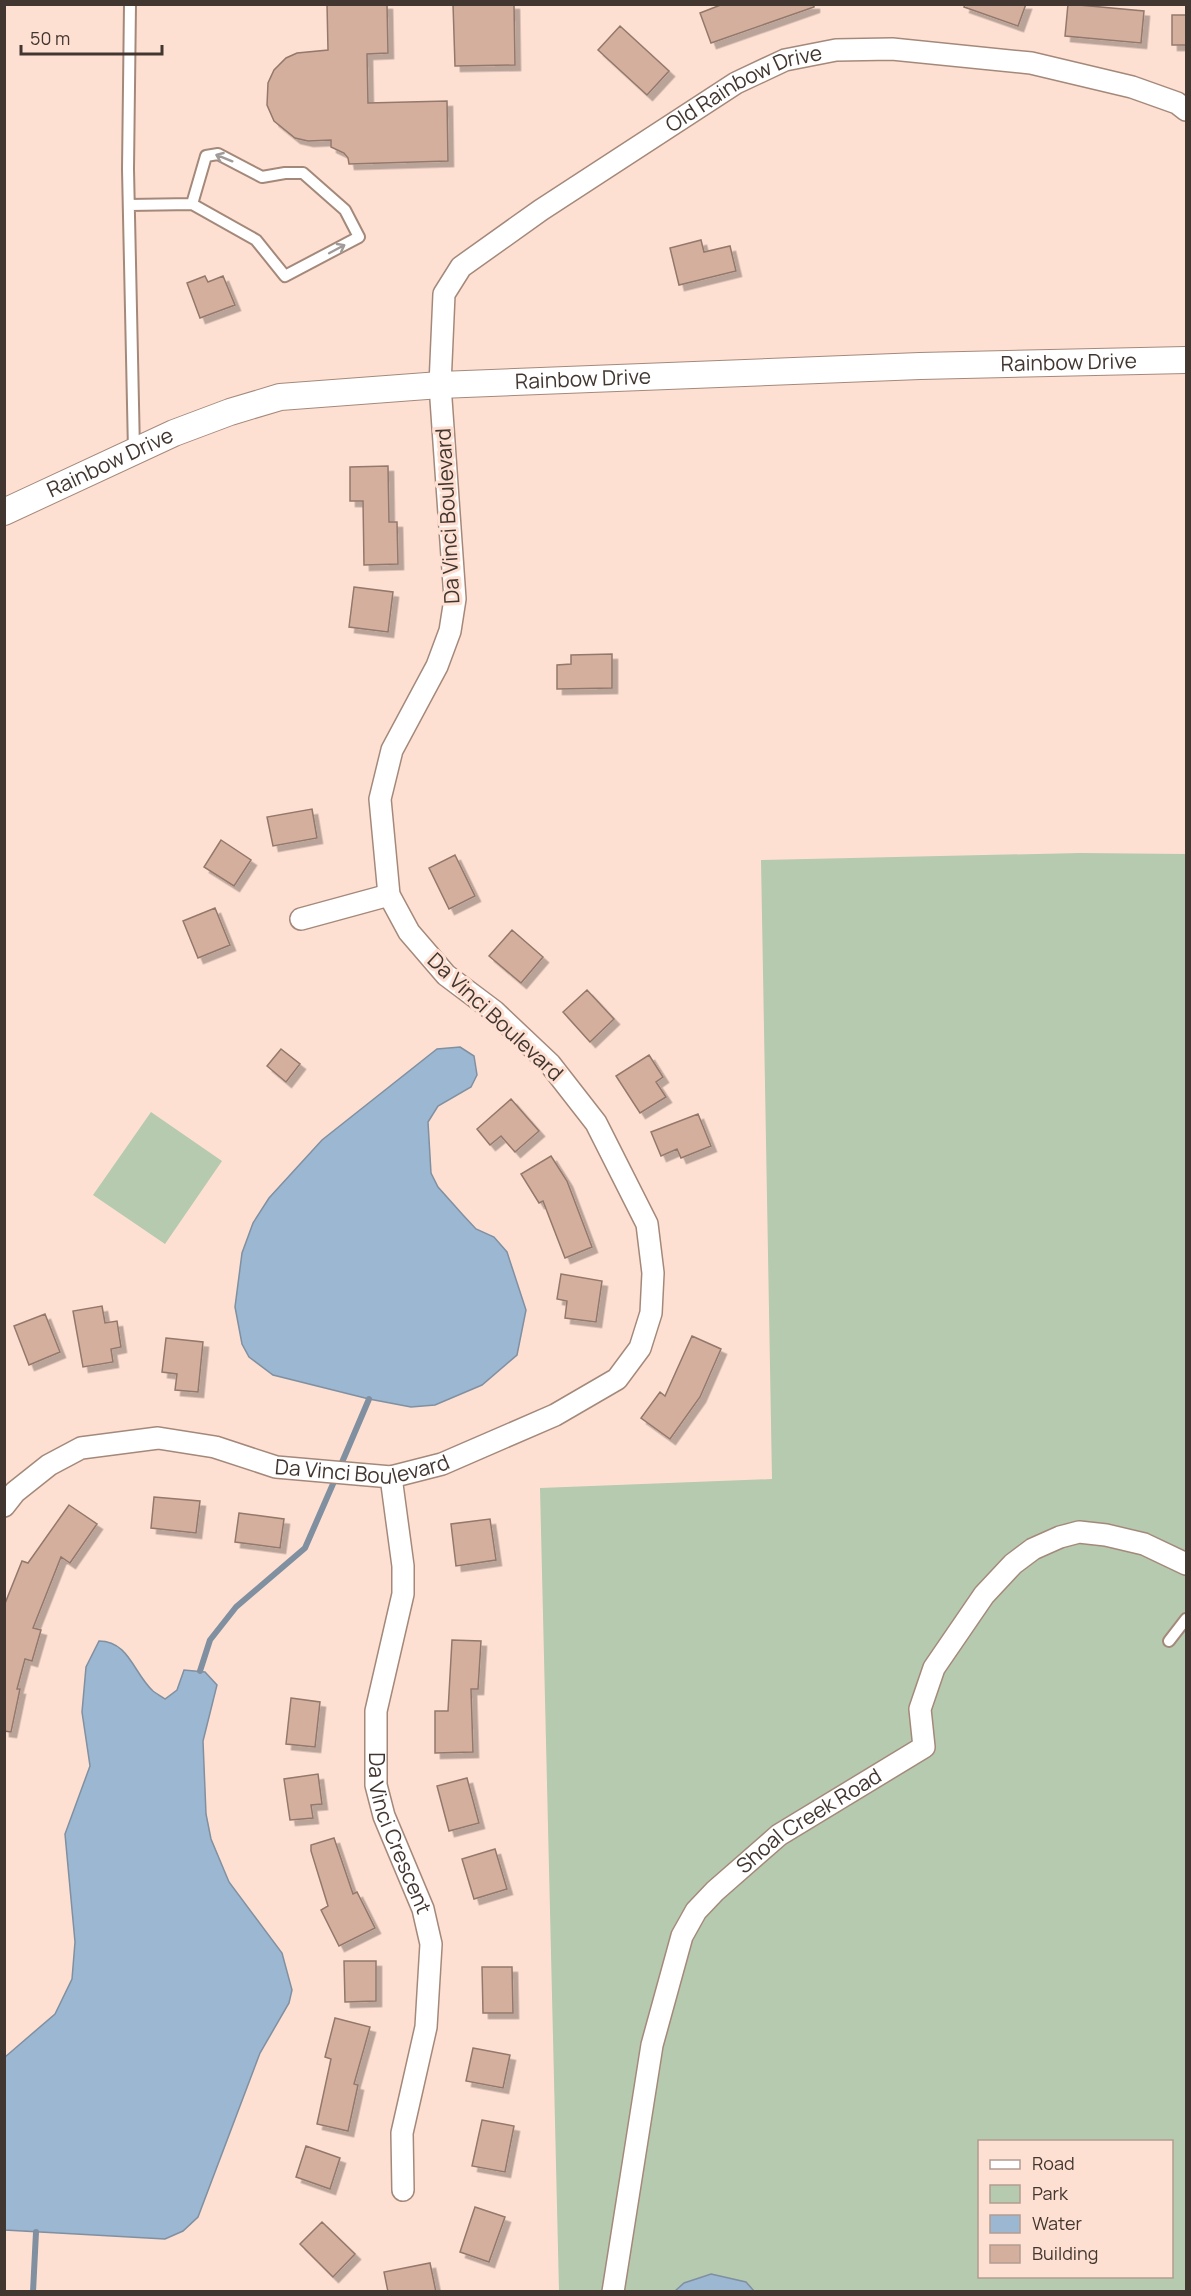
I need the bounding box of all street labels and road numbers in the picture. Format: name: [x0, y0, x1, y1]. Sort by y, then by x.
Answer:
street label: Old Rainbow Drive: [660, 38, 824, 138]
street label: Rainbow Drive: [1000, 346, 1137, 377]
street label: Rainbow Drive: [514, 362, 652, 395]
street label: Rainbow Drive: [42, 420, 177, 503]
street label: Da Vinci Boulevard: [428, 427, 466, 605]
street label: Da Vinci Boulevard: [422, 946, 570, 1087]
street label: Da Vinci Boulevard: [274, 1447, 454, 1490]
street label: Da Vinci Crescent: [363, 1752, 438, 1918]
street label: Shoal Creek Road: [730, 1761, 886, 1879]

